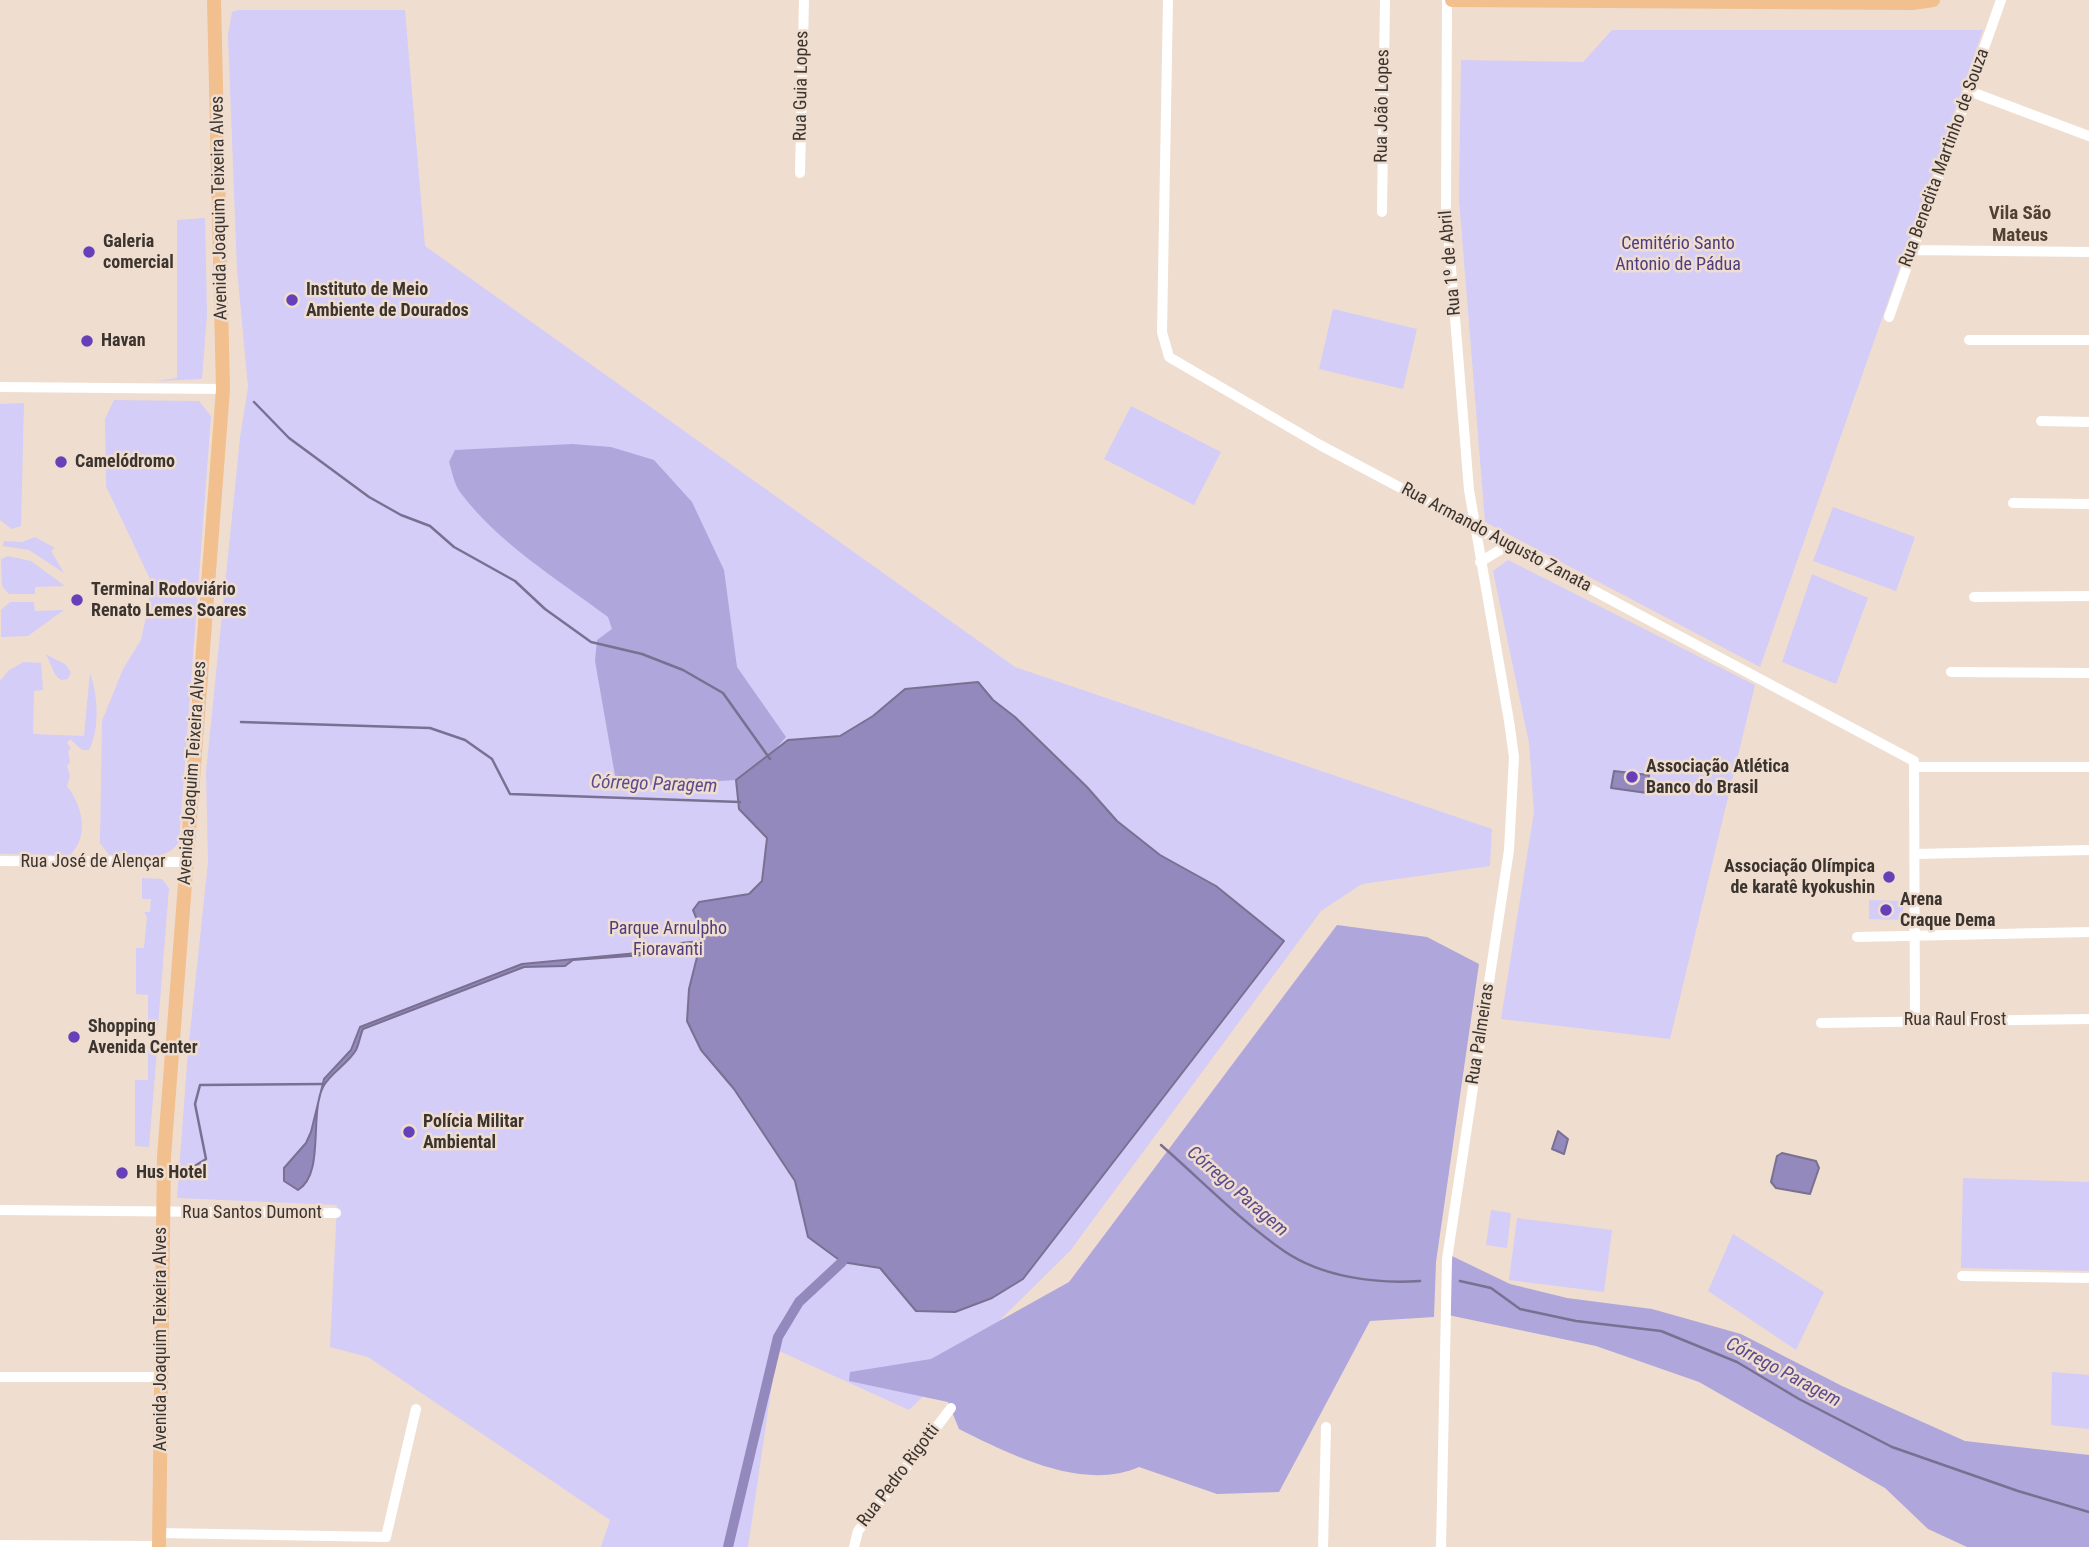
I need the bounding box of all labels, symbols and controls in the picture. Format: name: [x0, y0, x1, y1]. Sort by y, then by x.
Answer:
street label: Rua Guia Lopes: [790, 31, 814, 141]
street label: Rua Benedita Martinho de Souza: [1895, 46, 1995, 270]
street label: Rua João Lopes: [1371, 49, 1395, 163]
street label: Avenida Joaquim Teixeira Alves: [207, 96, 233, 320]
district label: Vila São Mateus: [1989, 203, 2051, 247]
street label: Rua 1º de Abril: [1436, 209, 1466, 317]
place label: Galeria comercial: [103, 231, 174, 274]
park label: Cemitério Santo Antonio de Pádua: [1615, 233, 1741, 276]
marker: Galeria comercial: [81, 244, 97, 260]
place label: Instituto de Meio Ambiente de Dourados: [306, 279, 469, 322]
marker: Instituto de Meio Ambiente de Dourados: [284, 292, 300, 308]
place label: Havan: [101, 330, 146, 352]
marker: Havan: [79, 333, 95, 349]
place label: Camelódromo: [75, 451, 175, 473]
marker: Camelódromo: [53, 454, 69, 470]
street label: Rua Armando Augusto Zanata: [1397, 479, 1595, 597]
place label: Terminal Rodoviário Renato Lemes Soares: [91, 579, 247, 622]
marker: Terminal Rodoviário Renato Lemes Soares: [69, 592, 85, 608]
street label: Avenida Joaquim Teixeira Alves: [174, 660, 212, 886]
place label: Associação Atlética Banco do Brasil: [1646, 756, 1789, 798]
marker: Associação Atlética Banco do Brasil: [1624, 769, 1640, 785]
water label: Córrego Paragem: [590, 771, 718, 799]
street label: Rua José de Alençar: [20, 851, 166, 873]
place label: Associação Olímpica de karatê kyokushin: [1724, 856, 1875, 898]
marker: Associação Olímpica de karatê kyokushin: [1881, 869, 1897, 885]
place label: Arena Craque Dema: [1900, 889, 1996, 932]
marker: Arena Craque Dema: [1878, 902, 1894, 918]
park label: Parque Arnulpho Fioravanti: [609, 918, 727, 960]
street label: Rua Palmeiras: [1462, 982, 1500, 1086]
street label: Rua Raul Frost: [1904, 1009, 2006, 1031]
place label: Shopping Avenida Center: [88, 1016, 198, 1058]
marker: Shopping Avenida Center: [66, 1029, 82, 1045]
place label: Polícia Militar Ambiental: [423, 1111, 524, 1154]
marker: Polícia Militar Ambiental: [401, 1124, 417, 1140]
water label: Córrego Paragem: [1182, 1142, 1292, 1242]
place label: Hus Hotel: [136, 1162, 207, 1184]
marker: Hus Hotel: [114, 1165, 130, 1181]
street label: Rua Santos Dumont: [182, 1202, 322, 1224]
street label: Avenida Joaquim Teixeira Alves: [150, 1227, 172, 1451]
water label: Córrego Paragem: [1722, 1333, 1844, 1413]
street label: Rua Pedro Rigotti: [853, 1420, 945, 1532]

